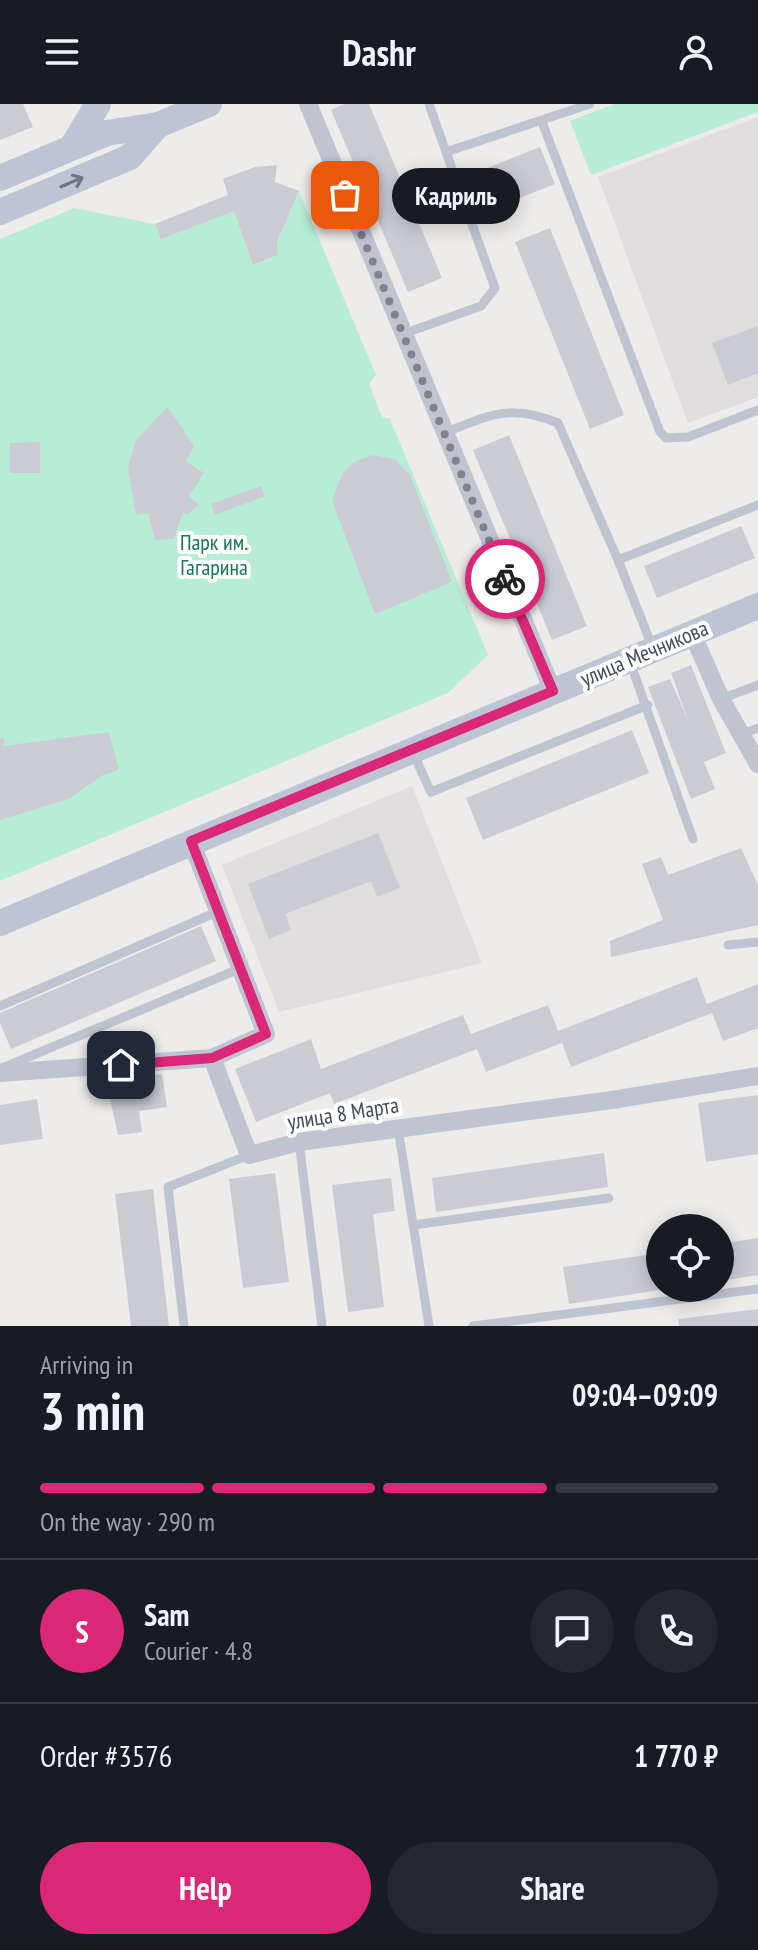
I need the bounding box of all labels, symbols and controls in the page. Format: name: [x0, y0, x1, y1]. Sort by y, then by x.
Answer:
text: Dashr: [342, 29, 416, 76]
icon: menu: [40, 30, 84, 74]
icon: person: [674, 30, 718, 74]
pin: [311, 161, 379, 229]
callout: Кадриль: [393, 167, 521, 223]
one-way arrow: [59, 173, 84, 188]
icon: bag: [323, 173, 367, 217]
text: Кадриль: [415, 179, 497, 212]
park label: Парк им. Гагарина: [180, 528, 248, 581]
courier: [465, 539, 545, 619]
icon: bike: [483, 557, 527, 601]
street label: улица Мечникова: [576, 613, 712, 693]
pin: [87, 1031, 155, 1099]
icon: home: [99, 1043, 143, 1087]
street label: улица 8 Марта: [285, 1090, 401, 1136]
map controls: [646, 1214, 734, 1302]
button: locate: [646, 1214, 734, 1302]
text: Arriving in: [40, 1348, 133, 1381]
text: 09:04–09:09: [572, 1375, 718, 1414]
text: 3 min: [40, 1377, 145, 1444]
text: On the way · 290 m: [40, 1505, 215, 1538]
button: chat: [530, 1589, 614, 1673]
button: phone: [634, 1589, 718, 1673]
text: Sam: [144, 1595, 189, 1634]
text: S: [75, 1612, 89, 1651]
text: Courier · 4.8: [144, 1634, 253, 1667]
text: Order #3576: [40, 1736, 172, 1775]
text: 1 770 ₽: [634, 1736, 718, 1775]
button: Help: [40, 1842, 371, 1934]
button: Share: [387, 1842, 718, 1934]

